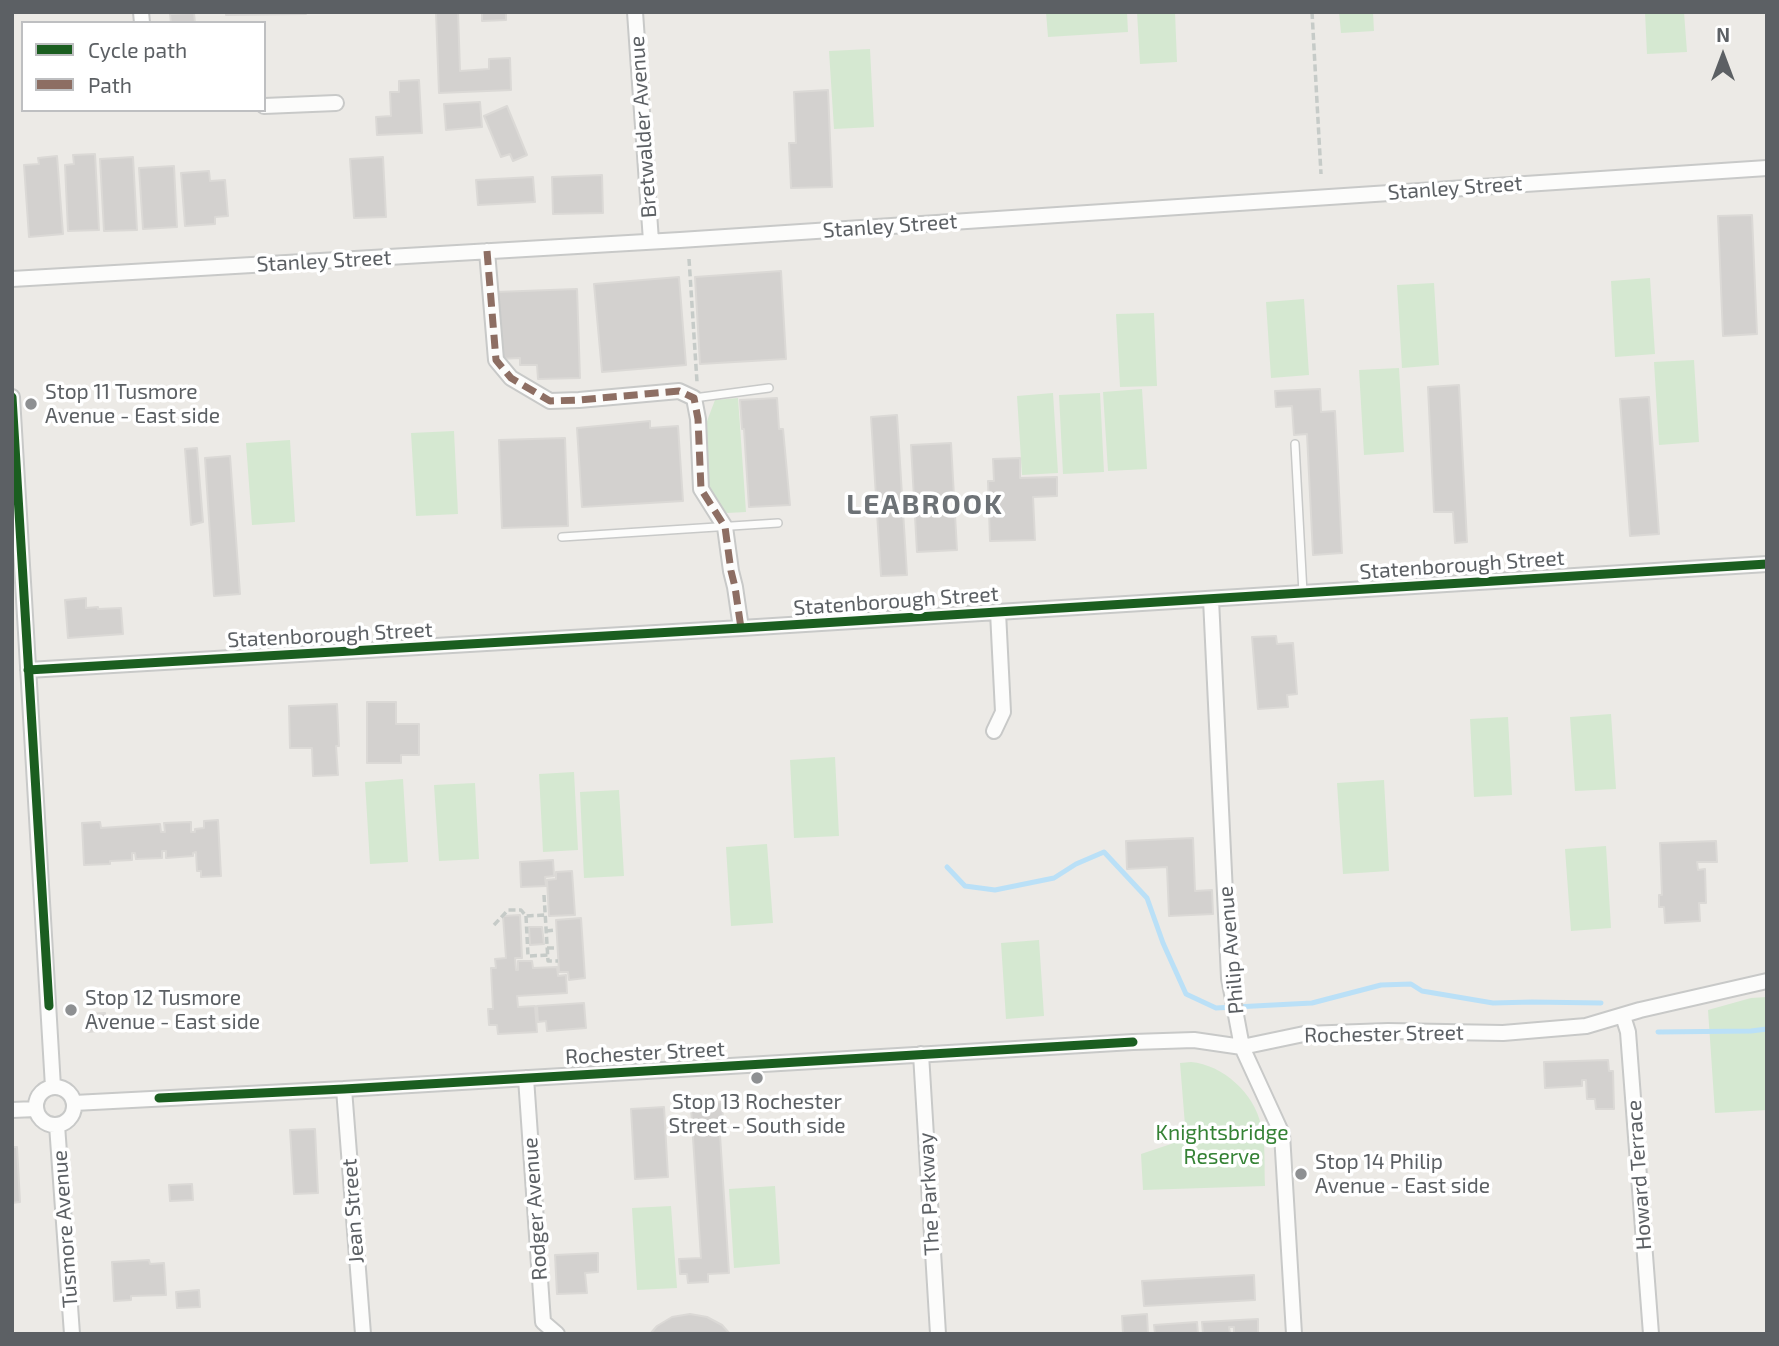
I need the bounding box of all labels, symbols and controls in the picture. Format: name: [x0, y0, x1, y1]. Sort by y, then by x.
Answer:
legend: [21, 21, 266, 112]
north arrow: [1688, 21, 1758, 91]
text: N: [1716, 23, 1730, 46]
street label: Bretwalder Avenue: [624, 35, 662, 219]
text: Cycle path: [88, 37, 187, 62]
text: Path: [88, 72, 132, 97]
street label: Stanley Street: [1387, 171, 1523, 205]
street label: Stanley Street: [822, 209, 958, 243]
street label: Stanley Street: [256, 245, 392, 277]
place label: Stop 11 Tusmore Avenue - East side: [45, 379, 220, 429]
marker: Stop 11 Tusmore Avenue - East side: [23, 396, 39, 412]
district label: LEABROOK: [847, 488, 1003, 522]
street label: Statenborough Street: [1359, 545, 1565, 585]
street label: Statenborough Street: [793, 581, 999, 621]
street label: Statenborough Street: [227, 617, 433, 653]
street label: Philip Avenue: [1213, 885, 1249, 1015]
place label: Stop 12 Tusmore Avenue - East side: [85, 985, 260, 1035]
marker: Stop 12 Tusmore Avenue - East side: [63, 1002, 79, 1018]
street label: Rochester Street: [1304, 1020, 1464, 1048]
street label: Rochester Street: [564, 1036, 726, 1070]
marker: Stop 13 Rochester Street - South side: [749, 1070, 765, 1086]
place label: Stop 13 Rochester Street - South side: [669, 1089, 845, 1139]
street label: Howard Terrace: [1621, 1099, 1657, 1251]
park label: Knightsbridge Reserve: [1156, 1120, 1288, 1170]
street label: The Parkway: [913, 1132, 945, 1256]
street label: Rodger Avenue: [517, 1137, 553, 1281]
street label: Tusmore Avenue: [47, 1149, 83, 1309]
place label: Stop 14 Philip Avenue - East side: [1315, 1149, 1490, 1199]
street label: Jean Street: [337, 1158, 369, 1264]
marker: Stop 14 Philip Avenue - East side: [1293, 1166, 1309, 1182]

